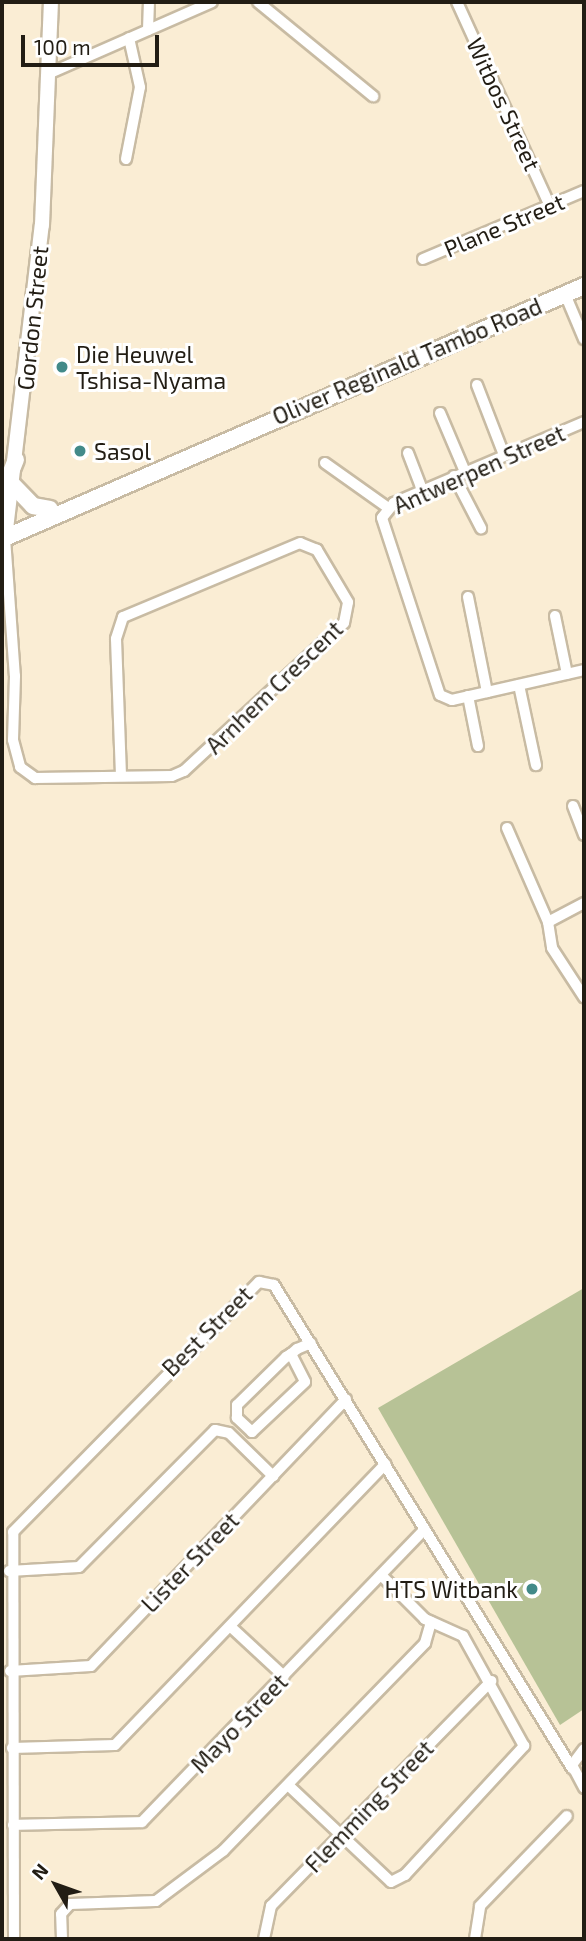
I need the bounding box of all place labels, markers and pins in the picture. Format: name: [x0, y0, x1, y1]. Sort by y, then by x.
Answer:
place label: Die Heuwel Tshisa-Nyama: [76, 340, 226, 394]
marker: Die Heuwel Tshisa-Nyama: [54, 359, 70, 375]
place label: Sasol: [94, 437, 151, 465]
marker: Sasol: [72, 443, 88, 459]
place label: HTS Witbank: [384, 1575, 518, 1603]
marker: HTS Witbank: [524, 1581, 540, 1597]

